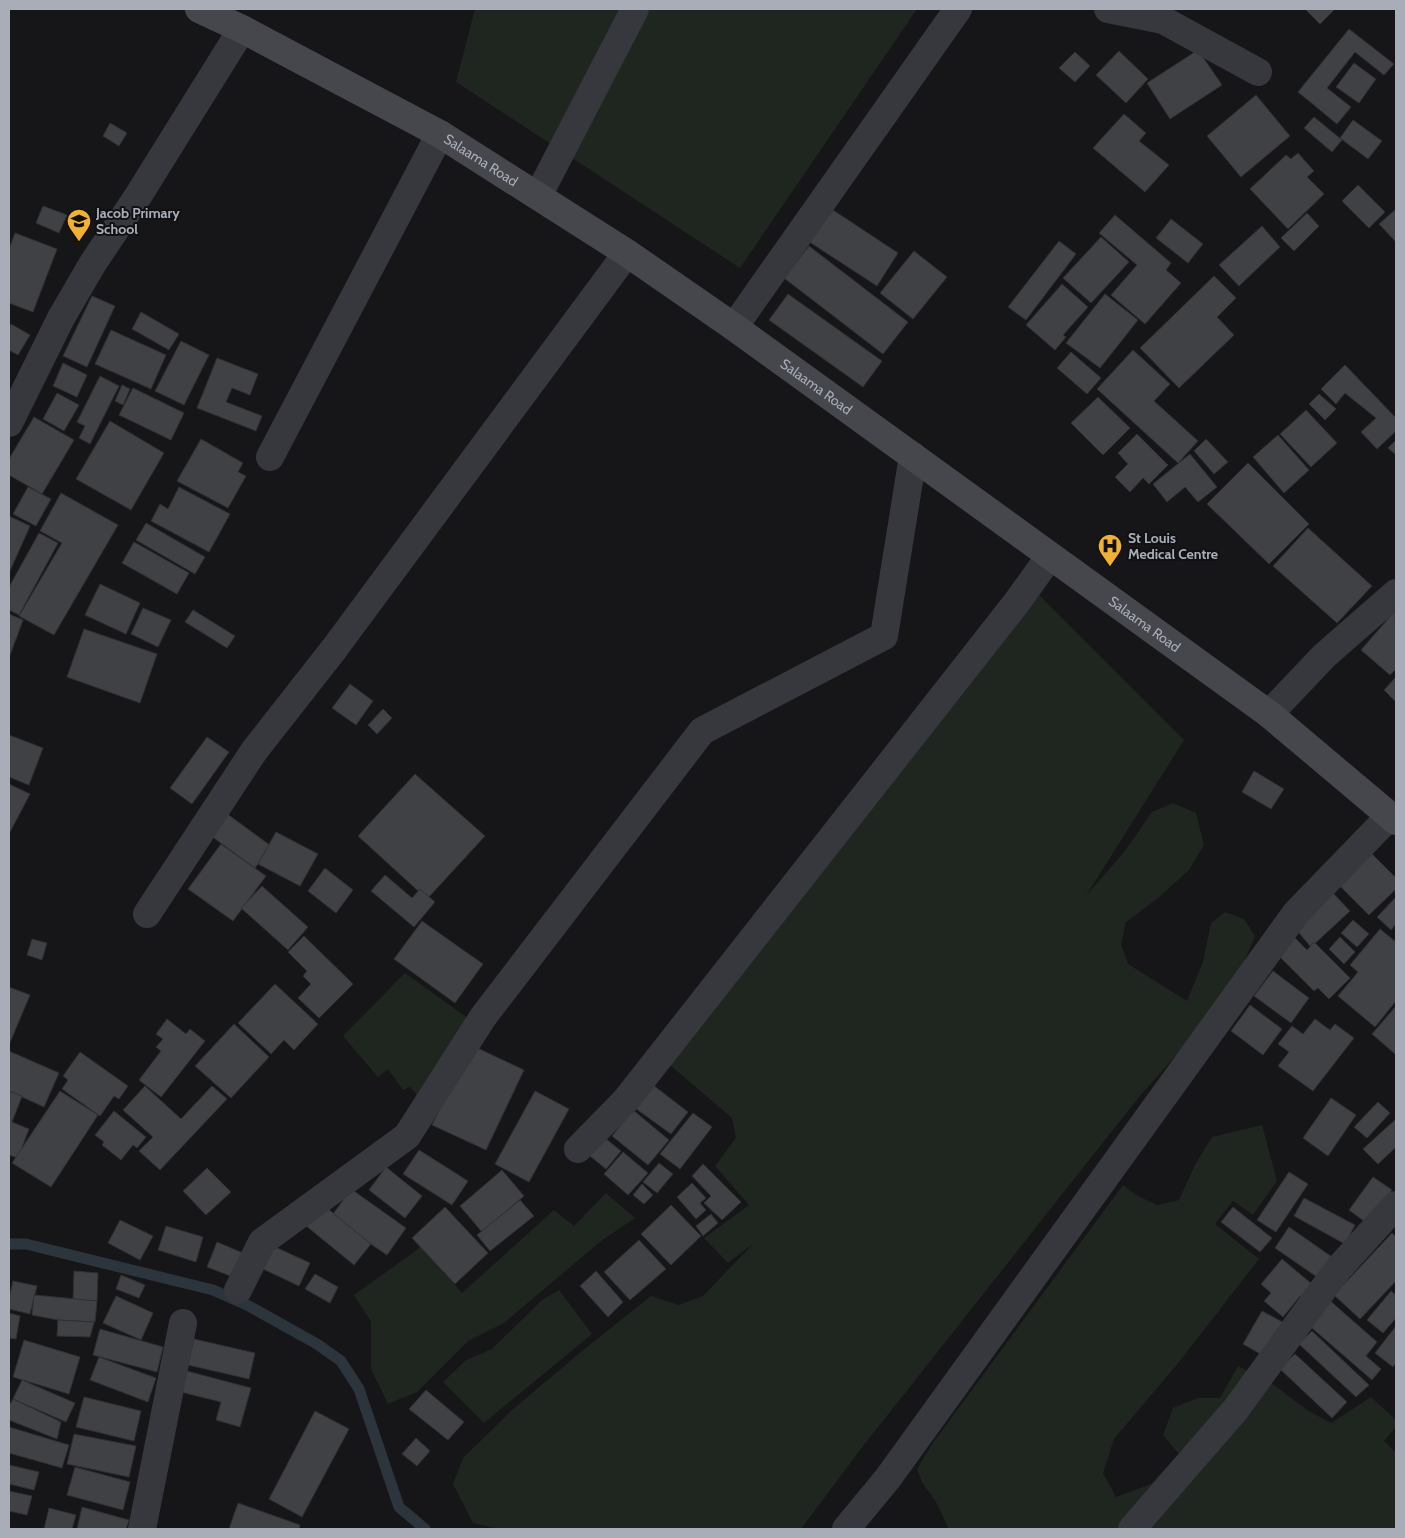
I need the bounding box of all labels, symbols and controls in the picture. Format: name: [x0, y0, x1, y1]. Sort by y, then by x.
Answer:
street label: Salaama Road: [440, 130, 521, 190]
place label: Jacob Primary School: [95, 204, 180, 238]
school or university icon: Jacob Primary School: [66, 208, 92, 242]
street label: Salaama Road: [777, 355, 856, 419]
place label: St Louis Medical Centre: [1128, 529, 1218, 563]
hospital icon: St Louis Medical Centre: [1097, 533, 1123, 567]
street label: Salaama Road: [1105, 592, 1184, 656]

